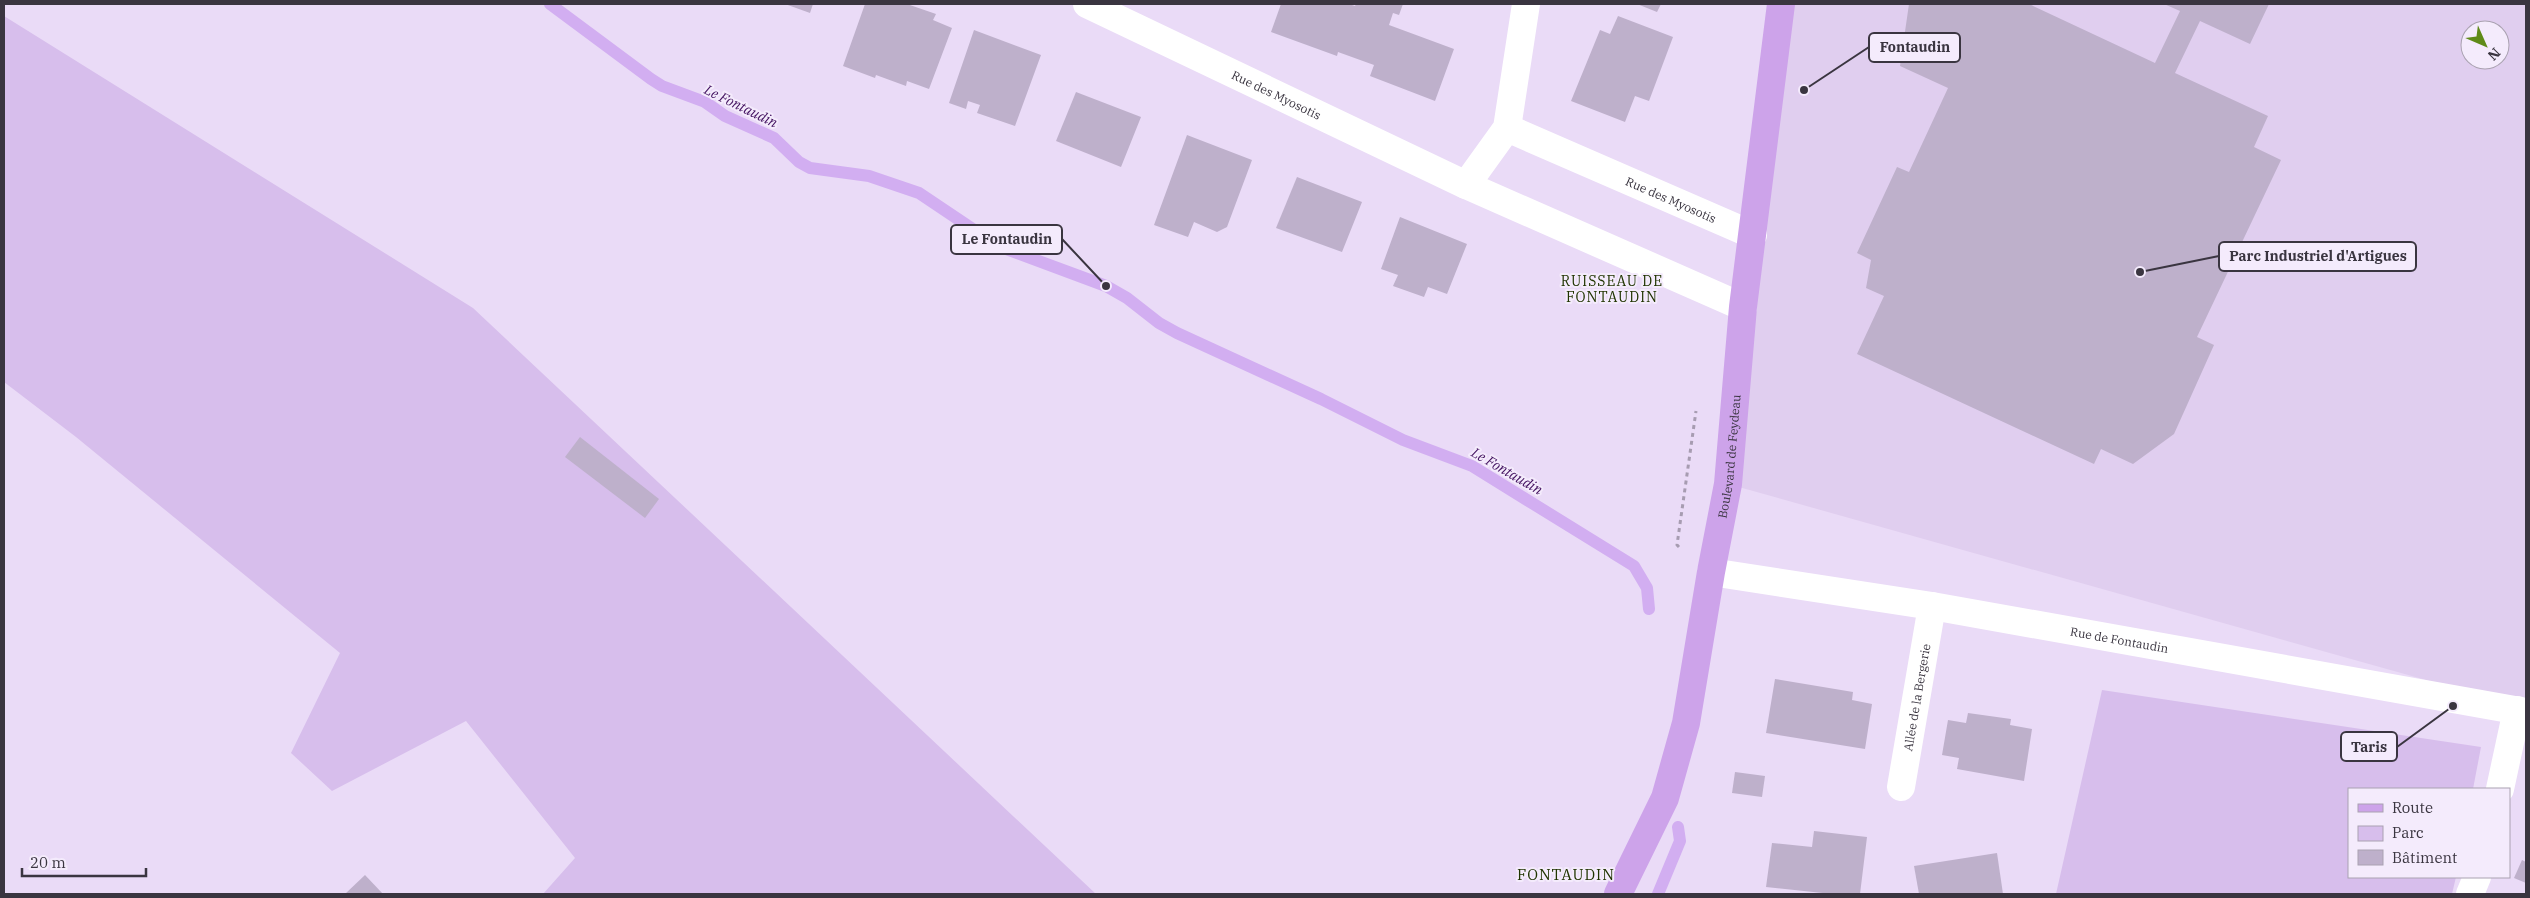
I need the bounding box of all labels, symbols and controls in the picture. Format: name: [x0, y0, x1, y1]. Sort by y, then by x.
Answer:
north arrow: [2460, 20, 2510, 70]
callout: Fontaudin: [1869, 33, 1960, 62]
text: Fontaudin: [1880, 38, 1950, 56]
text: N: [2484, 44, 2504, 64]
street label: Rue des Myosotis: [1229, 67, 1324, 122]
water label: Le Fontaudin: [701, 80, 781, 131]
street label: Rue des Myosotis: [1624, 173, 1719, 226]
callout: Le Fontaudin: [951, 225, 1062, 254]
text: Le Fontaudin: [962, 230, 1052, 248]
callout: Parc Industriel d'Artigues: [2219, 242, 2416, 271]
text: Parc Industriel d'Artigues: [2229, 247, 2407, 265]
district label: RUISSEAU DE FONTAUDIN: [1561, 272, 1663, 306]
street label: Boulevard de Feydeau: [1714, 393, 1743, 520]
water label: Le Fontaudin: [1467, 443, 1546, 499]
street label: Rue de Fontaudin: [2069, 623, 2170, 656]
street label: Allée de la Bergerie: [1900, 642, 1933, 752]
callout: Taris: [2341, 732, 2397, 761]
text: Taris: [2351, 738, 2387, 756]
legend: [2348, 788, 2510, 878]
text: Route: [2392, 798, 2433, 817]
text: Parc: [2392, 823, 2424, 842]
scale bar: [22, 846, 146, 878]
text: Bâtiment: [2392, 848, 2457, 867]
text: 20 m: [30, 853, 66, 872]
district label: FONTAUDIN: [1517, 865, 1615, 884]

